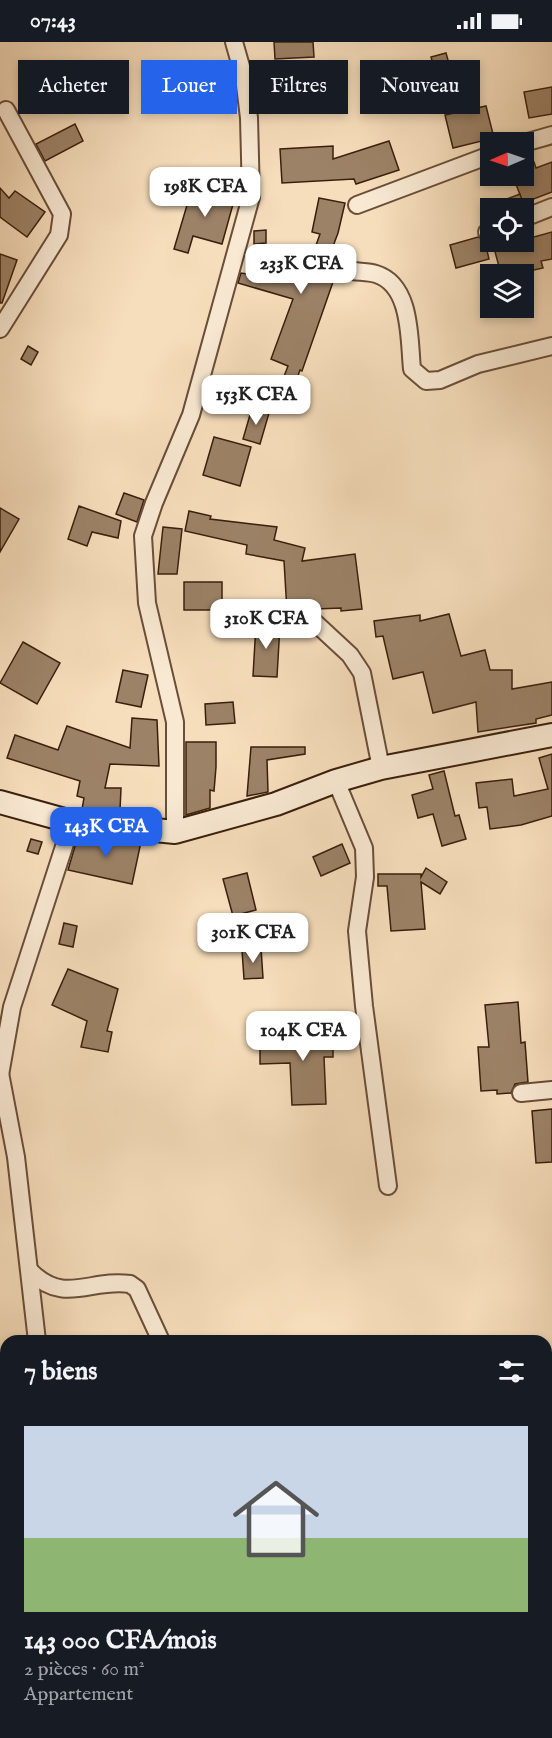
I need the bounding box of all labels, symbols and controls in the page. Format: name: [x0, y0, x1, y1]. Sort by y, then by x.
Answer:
text: 07:43: [30, 7, 76, 35]
chip: Acheter: [18, 60, 129, 114]
chip: Louer: [141, 60, 237, 114]
chip: Filtres: [249, 60, 348, 114]
chip: Nouveau: [360, 60, 480, 114]
north arrow: [480, 132, 534, 186]
map controls: [480, 132, 534, 318]
pin: 198K CFA: [143, 167, 267, 218]
text: 198K CFA: [164, 174, 246, 199]
button: locate: [480, 198, 534, 252]
pin: 233K CFA: [239, 244, 363, 295]
text: 233K CFA: [259, 251, 343, 276]
button: layers: [480, 264, 534, 318]
pin: 153K CFA: [194, 375, 318, 426]
text: 153K CFA: [216, 382, 296, 407]
pin: 310K CFA: [204, 599, 328, 650]
text: 310K CFA: [224, 606, 308, 631]
pin: 143K CFA: [44, 807, 168, 858]
text: 143K CFA: [64, 814, 148, 839]
pin: 301K CFA: [191, 913, 315, 964]
text: 301K CFA: [211, 920, 295, 945]
pin: 104K CFA: [241, 1011, 365, 1062]
text: 104K CFA: [260, 1018, 346, 1043]
text: 7 biens: [24, 1355, 97, 1388]
icon: filters: [495, 1355, 528, 1388]
icon: home: [222, 1465, 330, 1573]
text: 143 000 CFA/mois: [24, 1624, 217, 1657]
text: 2 pièces · 60 m²: [24, 1657, 145, 1682]
text: Appartement: [24, 1682, 133, 1707]

